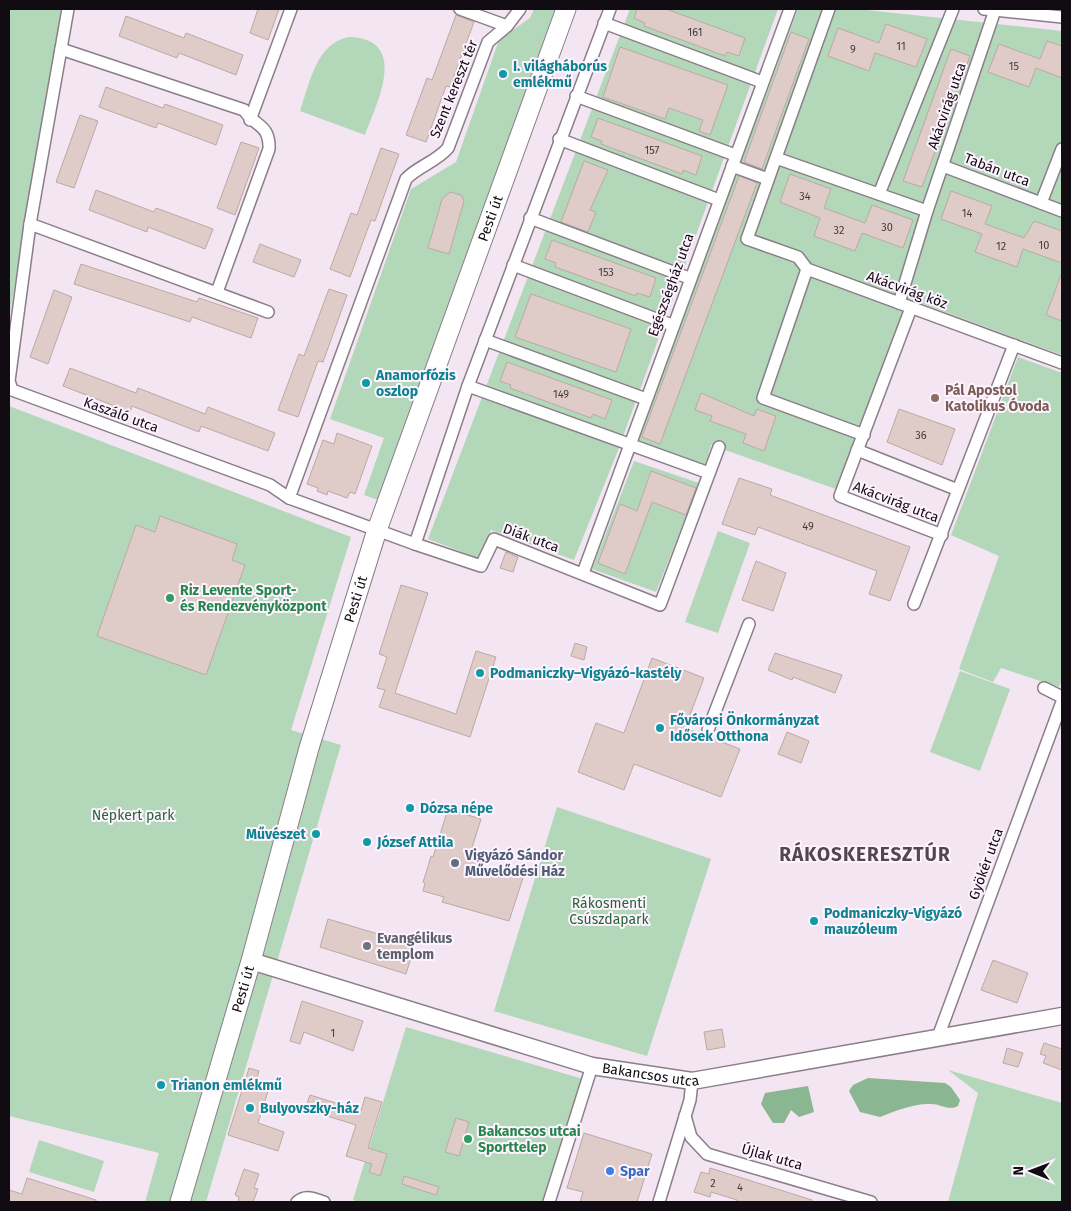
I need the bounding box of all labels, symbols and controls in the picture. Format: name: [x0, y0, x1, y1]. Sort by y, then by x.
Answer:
house number: 161: [688, 26, 702, 39]
street label: Szent kereszt tér: [427, 37, 482, 141]
house number: 11: [896, 40, 906, 53]
house number: 9: [850, 43, 856, 56]
place label: I. világháborús emlékmű: [513, 58, 607, 91]
street label: Akácvirág utca: [924, 60, 970, 152]
house number: 15: [1009, 60, 1020, 73]
marker: I. világháborús emlékmű: [497, 68, 509, 80]
house number: 157: [645, 144, 660, 157]
street label: Tabán utca: [962, 150, 1032, 190]
house number: 34: [799, 190, 811, 203]
street label: Pesti út: [474, 192, 507, 244]
house number: 14: [962, 207, 972, 220]
house number: 30: [881, 221, 893, 234]
house number: 32: [834, 224, 844, 237]
street label: Egészségház utca: [644, 231, 698, 339]
house number: 10: [1039, 239, 1049, 252]
house number: 12: [996, 240, 1006, 253]
house number: 153: [598, 266, 614, 279]
street label: Akácvirág köz: [864, 268, 950, 312]
place label: Anamorfózis oszlop: [375, 367, 456, 400]
marker: Anamorfózis oszlop: [360, 377, 372, 389]
place label: Pál Apostol Katolikus Óvoda: [945, 382, 1050, 415]
house number: 149: [553, 388, 569, 401]
marker: Pál Apostol Katolikus Óvoda: [929, 392, 941, 404]
street label: Kaszáló utca: [81, 394, 161, 436]
house number: 36: [915, 429, 927, 442]
street label: Akácvirág utca: [851, 478, 941, 526]
street label: Diák utca: [501, 520, 561, 556]
house number: 49: [802, 520, 814, 533]
street label: Pesti út: [340, 573, 371, 624]
place label: Riz Levente Sport- és Rendezvényközpont: [180, 582, 327, 615]
marker: Riz Levente Sport- és Rendezvényközpont: [164, 592, 176, 604]
place label: Podmaniczky–Vigyázó-kastély: [490, 665, 682, 682]
marker: Podmaniczky–Vigyázó-kastély: [474, 667, 486, 679]
place label: Fővárosi Önkormányzat Idősek Otthona: [670, 711, 820, 745]
marker: Fővárosi Önkormányzat Idősek Otthona: [654, 722, 666, 734]
place label: Dózsa népe: [420, 800, 493, 817]
marker: Dózsa népe: [404, 802, 416, 814]
park label: Népkert park: [92, 807, 175, 824]
place label: Művészet: [246, 826, 307, 843]
street label: Gyökér utca: [965, 826, 1007, 902]
marker: Művészet: [310, 828, 322, 840]
place label: József Attila: [376, 834, 454, 851]
marker: József Attila: [361, 836, 373, 848]
district label: RÁKOSKERESZTÚR: [779, 841, 951, 866]
place label: Vigyázó Sándor Művelődési Ház: [464, 847, 565, 880]
marker: Vigyázó Sándor Művelődési Ház: [449, 857, 461, 869]
park label: Rákosmenti Csúszdapark: [569, 895, 649, 928]
place label: Podmaniczky-Vigyázó mauzóleum: [824, 905, 962, 938]
marker: Podmaniczky-Vigyázó mauzóleum: [808, 915, 820, 927]
place label: Evangélikus templom: [377, 930, 453, 963]
marker: Evangélikus templom: [361, 940, 373, 952]
street label: Pesti út: [228, 963, 258, 1014]
house number: 1: [331, 1027, 335, 1040]
street label: Bakancsos utca: [601, 1059, 700, 1089]
place label: Trianon emlékmű: [171, 1077, 282, 1094]
marker: Trianon emlékmű: [155, 1079, 167, 1091]
place label: Bulyovszky-ház: [260, 1100, 359, 1117]
marker: Bulyovszky-ház: [244, 1102, 256, 1114]
place label: Bakancsos utcai Sporttelep: [478, 1123, 581, 1156]
marker: Bakancsos utcai Sporttelep: [462, 1133, 474, 1145]
street label: Újlak utca: [739, 1139, 805, 1174]
north arrow: [1006, 1146, 1056, 1196]
place label: Spar: [620, 1163, 650, 1180]
marker: Spar: [604, 1165, 616, 1177]
text: N: [1010, 1166, 1027, 1176]
house number: 2: [710, 1177, 716, 1190]
house number: 4: [737, 1181, 743, 1194]

